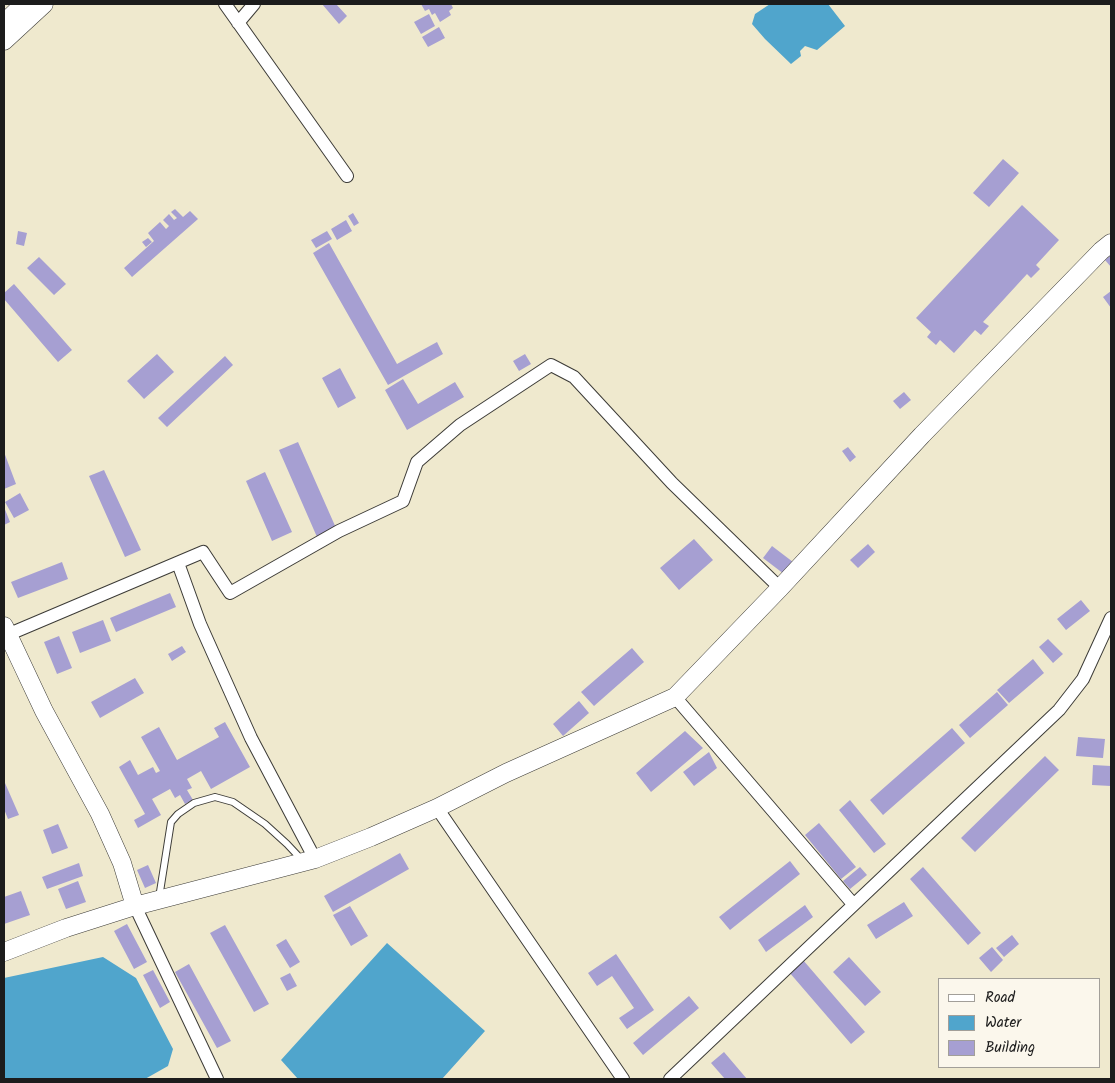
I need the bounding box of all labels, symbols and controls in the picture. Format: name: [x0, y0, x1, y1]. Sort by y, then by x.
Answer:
legend: [938, 978, 1100, 1068]
text: Road: [985, 986, 1015, 1010]
text: Water: [985, 1011, 1021, 1035]
text: Building: [985, 1036, 1035, 1060]

